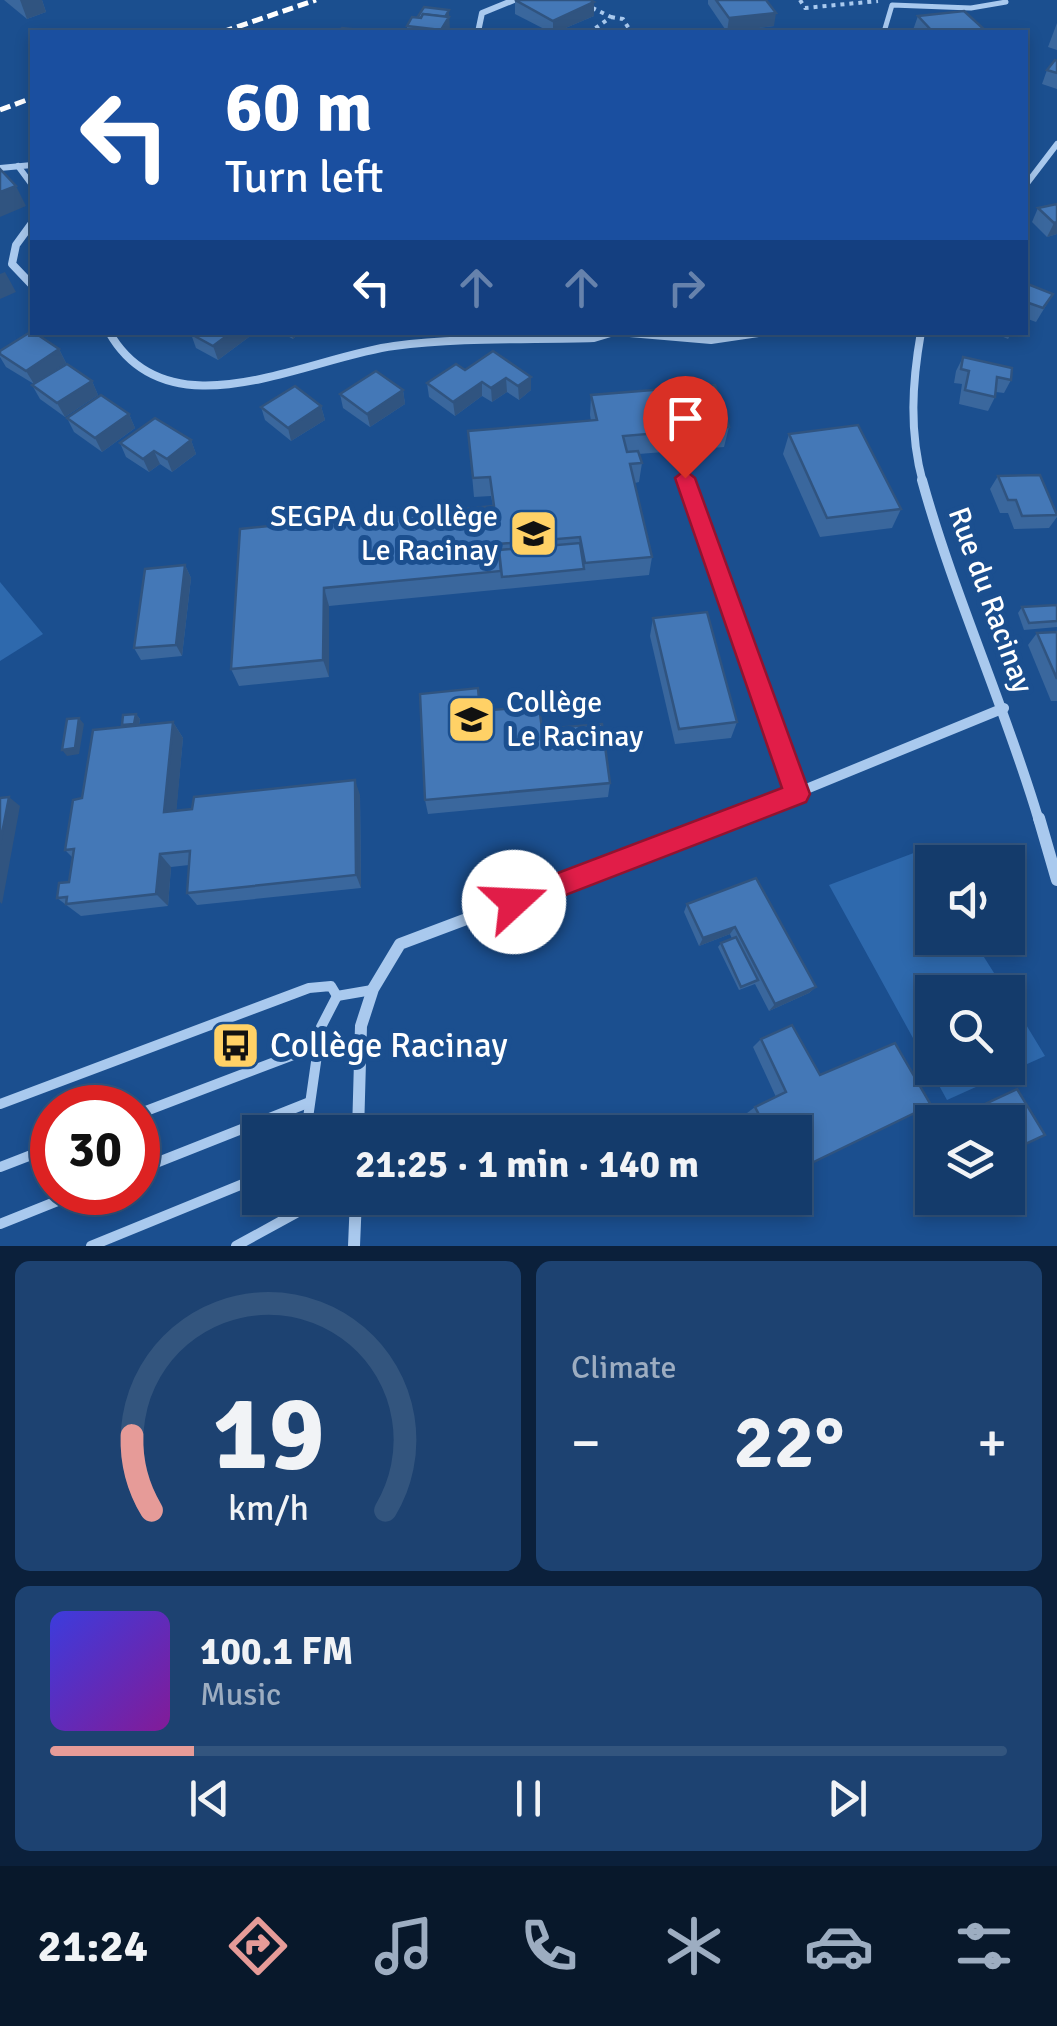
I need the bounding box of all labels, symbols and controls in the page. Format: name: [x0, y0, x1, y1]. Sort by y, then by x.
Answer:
text: 60 m: [225, 64, 373, 150]
icon: left: [60, 70, 190, 200]
text: Turn left: [225, 150, 384, 205]
icon: left: [344, 260, 399, 315]
icon: ahead: [449, 260, 504, 315]
icon: ahead: [554, 260, 609, 315]
icon: right: [659, 260, 714, 315]
pin: [643, 376, 728, 479]
icon: arrive: [658, 391, 713, 446]
place label: SEGPA du Collège Le Racinay: [270, 498, 498, 569]
street label: Rue du Racinay: [940, 502, 1041, 698]
school or university icon: SEGPA du Collège Le Racinay: [507, 507, 559, 559]
place label: Collège Le Racinay: [506, 684, 643, 755]
school or university icon: Collège Le Racinay: [445, 693, 497, 745]
map controls: [915, 845, 1025, 1215]
button: sound: [915, 845, 1025, 955]
position arrow: [462, 850, 566, 954]
button: search: [915, 975, 1025, 1085]
bus stop icon: Collège Racinay: [209, 1019, 261, 1071]
place label: Collège Racinay: [270, 1024, 508, 1067]
speed limit sign: 30: [30, 1085, 160, 1215]
button: layers: [915, 1105, 1025, 1215]
text: 21:25 · 1 min · 140 m: [355, 1141, 699, 1188]
text: Climate: [571, 1348, 677, 1387]
text: 19: [212, 1370, 324, 1498]
text: 22°: [734, 1396, 845, 1489]
text: −: [571, 1409, 601, 1477]
text: +: [977, 1409, 1007, 1477]
text: km/h: [228, 1486, 308, 1530]
text: 100.1 FM: [200, 1628, 353, 1675]
text: Music: [200, 1675, 281, 1714]
icon: previous: [182, 1771, 237, 1826]
icon: pause: [501, 1771, 556, 1826]
icon: next: [820, 1771, 875, 1826]
icon: directions: [223, 1911, 293, 1981]
icon: music: [369, 1911, 439, 1981]
icon: phone: [514, 1911, 584, 1981]
icon: climate: [659, 1911, 729, 1981]
icon: car: [804, 1911, 874, 1981]
icon: filters: [949, 1911, 1019, 1981]
text: 21:24: [38, 1919, 148, 1974]

